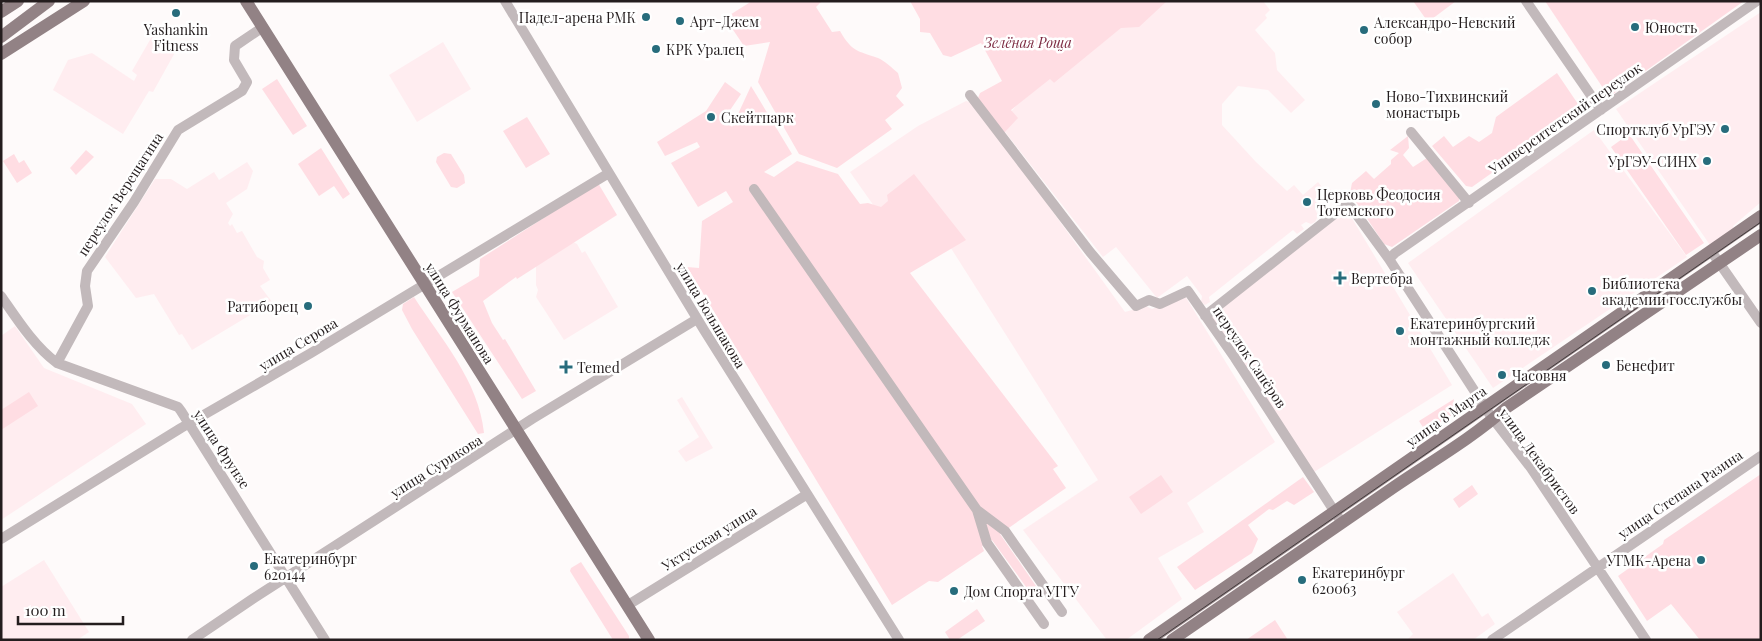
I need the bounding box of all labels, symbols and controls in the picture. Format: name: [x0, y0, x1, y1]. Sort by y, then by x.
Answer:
marker: Yashankin Fitness: [170, 7, 182, 19]
place label: Падел-арена РМК: [519, 8, 637, 27]
marker: Падел-арена РМК: [640, 11, 652, 23]
place label: Арт-Джем: [689, 12, 759, 31]
place label: Александро-Невский собор: [1373, 13, 1516, 48]
marker: Арт-Джем: [674, 15, 686, 27]
place label: Юность: [1645, 18, 1697, 37]
place label: Yashankin Fitness: [143, 20, 209, 55]
marker: Юность: [1629, 21, 1641, 33]
marker: Александро-Невский собор: [1358, 24, 1370, 36]
park label: Зелёная Роща: [983, 33, 1072, 52]
place label: КРК Уралец: [666, 40, 744, 59]
marker: КРК Уралец: [650, 43, 662, 55]
street label: Университетский переулок: [1484, 58, 1645, 179]
place label: Ново-Тихвинский монастырь: [1386, 87, 1509, 122]
marker: Ново-Тихвинский монастырь: [1370, 98, 1382, 110]
place label: Скейтпарк: [721, 108, 794, 127]
marker: Скейтпарк: [705, 111, 717, 123]
place label: Спортклуб УрГЭУ: [1596, 120, 1716, 139]
marker: Спортклуб УрГЭУ: [1719, 123, 1731, 135]
street label: переулок Верещагина: [73, 128, 167, 260]
place label: УрГЭУ-СИНХ: [1607, 152, 1697, 171]
marker: УрГЭУ-СИНХ: [1701, 155, 1713, 167]
place label: Церковь Феодосия Тотемского: [1317, 185, 1441, 220]
marker: Церковь Феодосия Тотемского: [1301, 196, 1313, 208]
street label: улица Фурманова: [421, 258, 499, 367]
street label: улица Большакова: [671, 258, 750, 372]
place label: Вертебра: [1351, 269, 1413, 288]
marker: Вертебра: [1333, 271, 1347, 285]
place label: Библиотека академии госслужбы: [1602, 274, 1742, 309]
marker: Библиотека академии госслужбы: [1586, 285, 1598, 297]
place label: Ратиборец: [227, 297, 298, 316]
marker: Ратиборец: [302, 300, 314, 312]
street label: переулок Сапёров: [1209, 302, 1291, 412]
street label: улица Серова: [254, 313, 341, 375]
place label: Екатеринбургский монтажный колледж: [1410, 314, 1550, 349]
marker: Екатеринбургский монтажный колледж: [1394, 325, 1406, 337]
place label: Бенефит: [1616, 356, 1675, 375]
place label: Temed: [577, 358, 620, 377]
marker: Бенефит: [1600, 359, 1612, 371]
marker: Temed: [559, 360, 573, 374]
place label: Часовня: [1512, 366, 1567, 385]
marker: Часовня: [1496, 369, 1508, 381]
street label: улица 8 Марта: [1401, 381, 1490, 451]
street label: улица Декабристов: [1495, 403, 1585, 518]
street label: улица Фрунзе: [189, 405, 255, 492]
street label: улица Сурикова: [386, 430, 486, 502]
street label: улица Степана Разина: [1613, 445, 1746, 543]
street label: Уктусская улица: [657, 501, 760, 575]
place label: Екатеринбург 620144: [264, 549, 357, 584]
place label: УГМК-Арена: [1606, 551, 1691, 570]
marker: УГМК-Арена: [1695, 554, 1707, 566]
marker: Екатеринбург 620144: [248, 560, 260, 572]
place label: Екатеринбург 620063: [1312, 563, 1405, 598]
marker: Екатеринбург 620063: [1296, 574, 1308, 586]
place label: Дом Спорта УГГУ: [964, 582, 1080, 601]
marker: Дом Спорта УГГУ: [948, 585, 960, 597]
scale bar: [18, 594, 122, 626]
text: 100 m: [25, 600, 66, 620]

